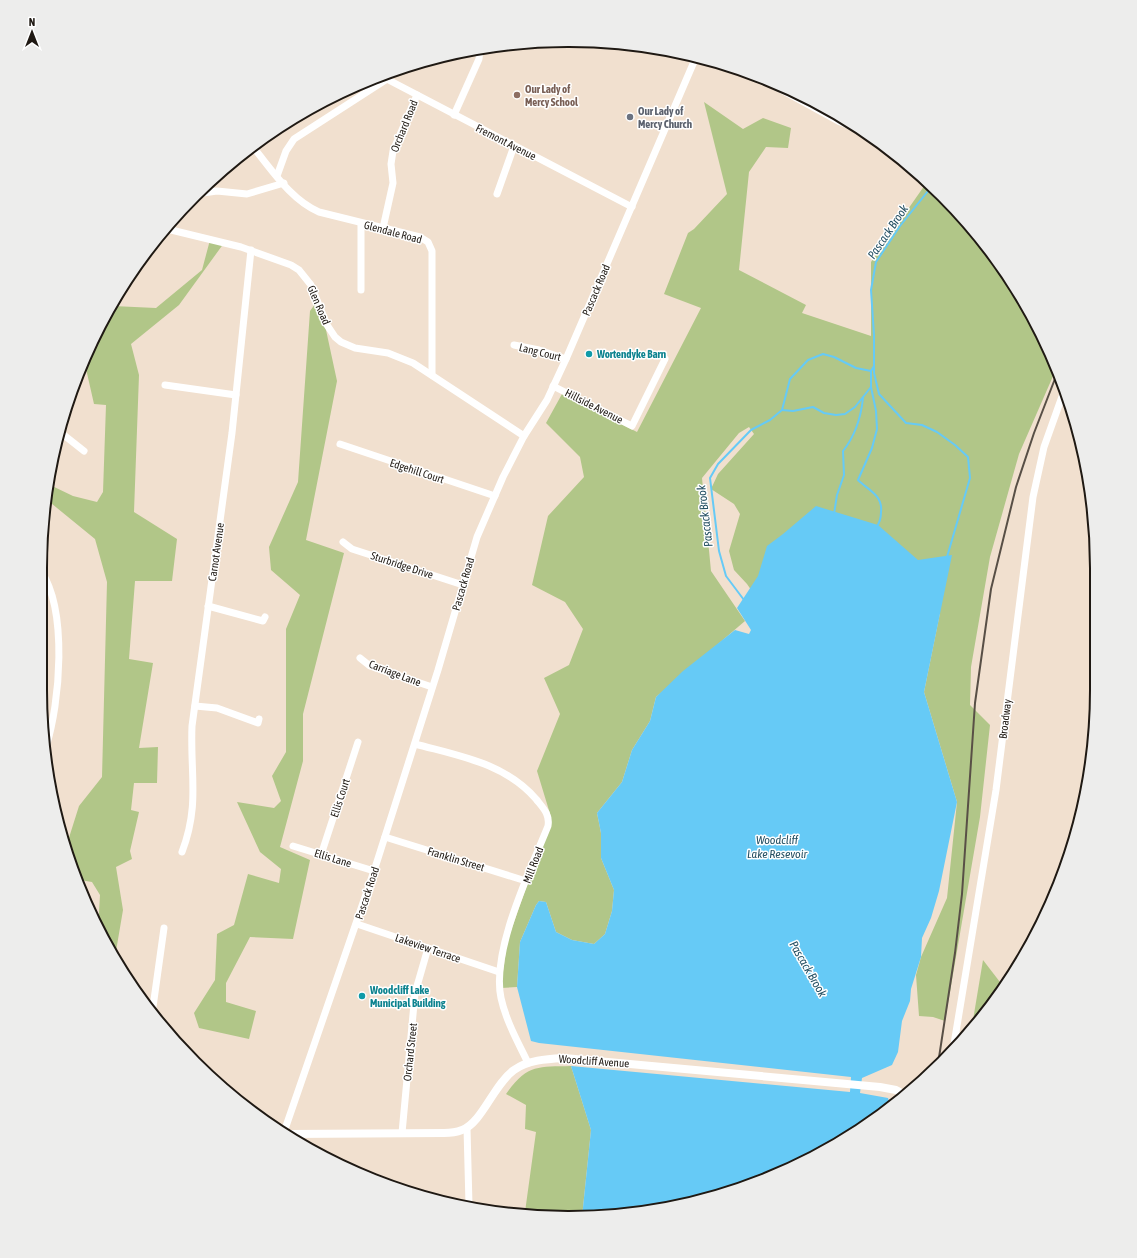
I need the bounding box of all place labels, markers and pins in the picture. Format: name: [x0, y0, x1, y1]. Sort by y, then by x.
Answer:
place label: Our Lady of Mercy School: [525, 83, 579, 108]
marker: Our Lady of Mercy School: [512, 90, 522, 100]
place label: Our Lady of Mercy Church: [638, 105, 692, 130]
marker: Our Lady of Mercy Church: [625, 112, 635, 122]
place label: Wortendyke Barn: [596, 348, 666, 360]
marker: Wortendyke Barn: [584, 349, 594, 359]
place label: Woodcliff Lake Municipal Building: [369, 984, 446, 1009]
marker: Woodcliff Lake Municipal Building: [357, 991, 367, 1001]

